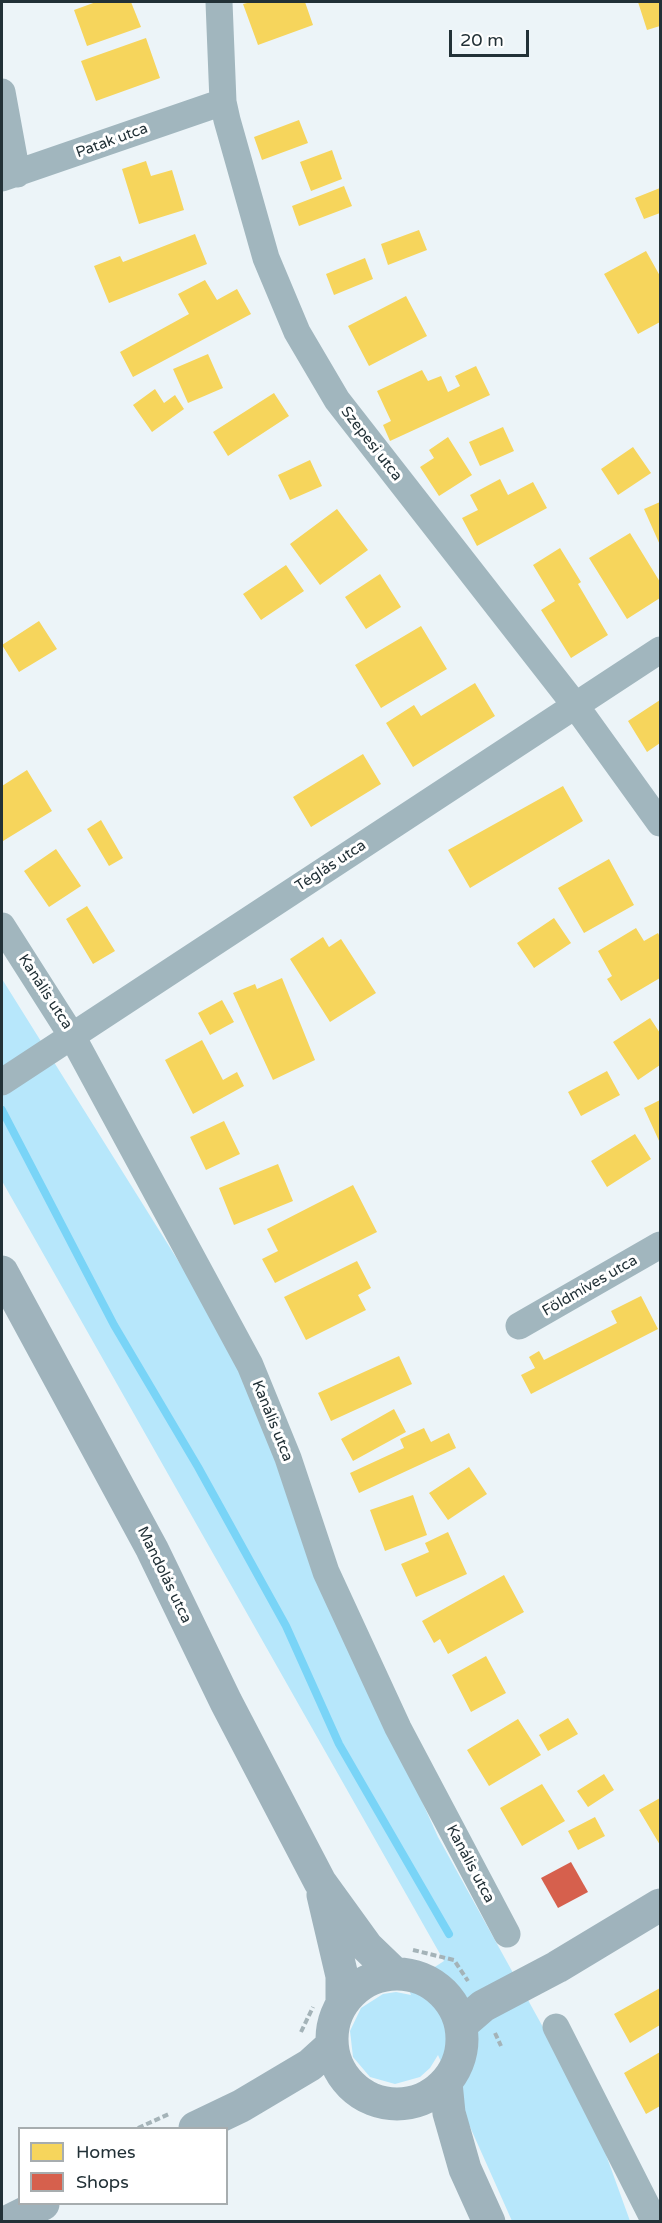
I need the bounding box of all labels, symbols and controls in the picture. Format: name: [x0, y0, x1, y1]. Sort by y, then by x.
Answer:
scale bar: [452, 18, 532, 56]
text: 20 m: [460, 29, 504, 51]
street label: Patak utca: [74, 120, 150, 162]
street label: Szepesi utca: [336, 403, 406, 485]
street label: Téglás utca: [292, 837, 370, 895]
street label: Kanális utca: [14, 951, 76, 1033]
street label: Földmíves utca: [539, 1251, 641, 1321]
street label: Kanális utca: [248, 1378, 296, 1464]
street label: Mandolás utca: [133, 1524, 195, 1626]
street label: Kanális utca: [442, 1822, 498, 1906]
legend: [18, 2127, 228, 2205]
text: Homes: [76, 2141, 136, 2163]
text: Shops: [76, 2171, 129, 2193]

